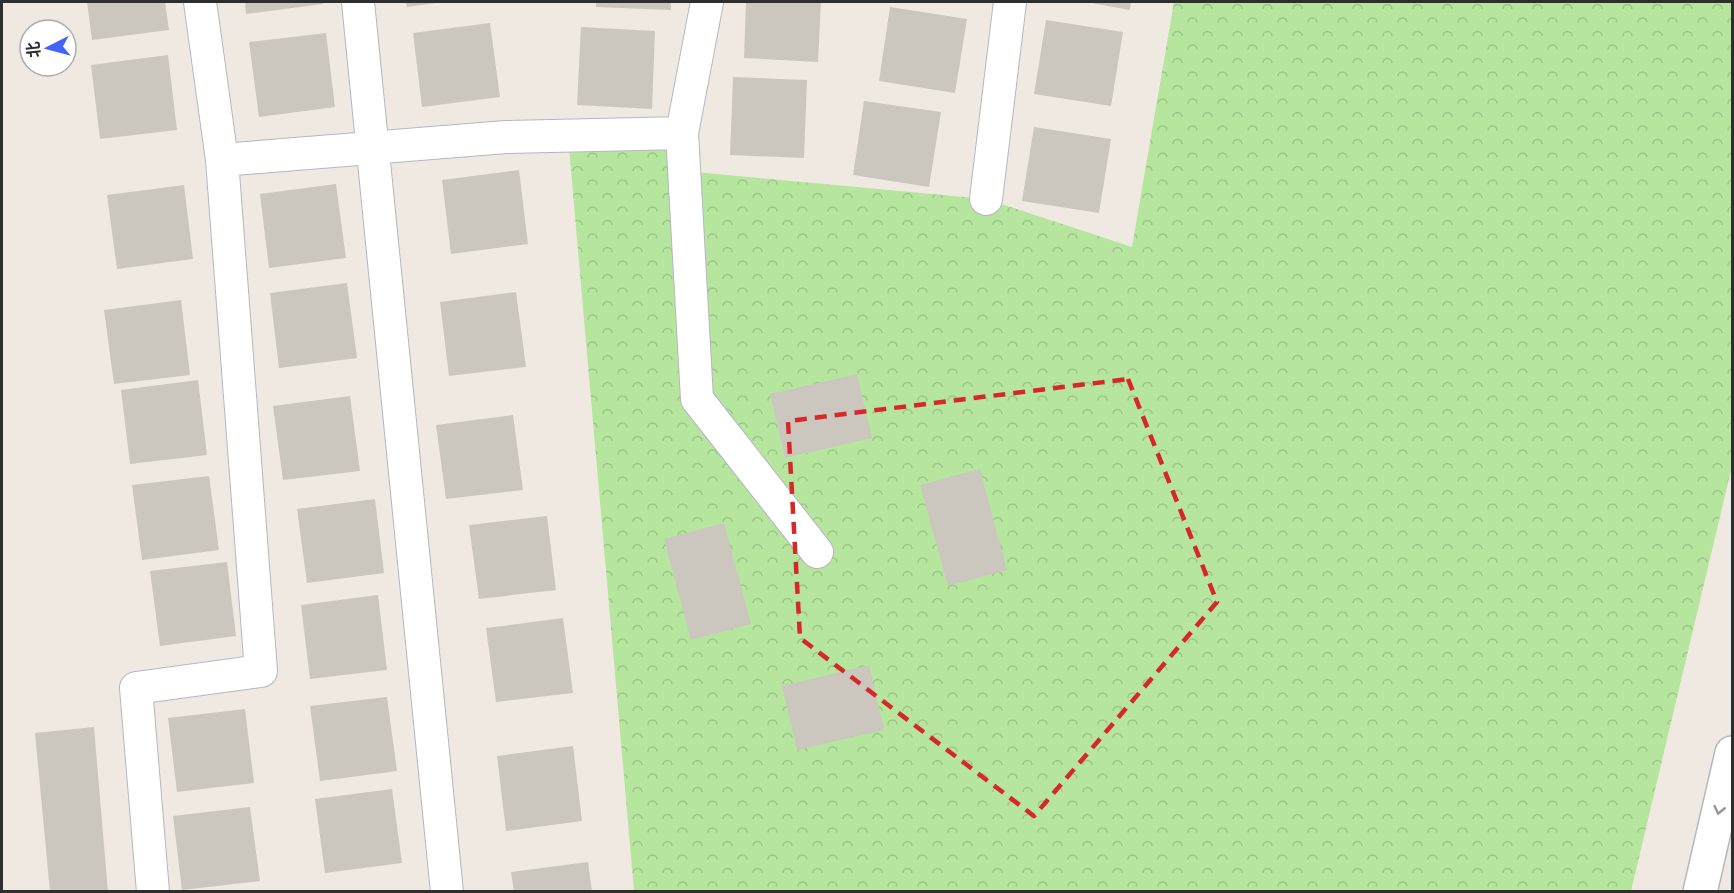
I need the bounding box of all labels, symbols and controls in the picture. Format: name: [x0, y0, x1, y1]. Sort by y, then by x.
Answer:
north arrow: [18, 18, 78, 78]
text: 北: [21, 40, 45, 59]
one-way arrow: [1714, 804, 1727, 814]

